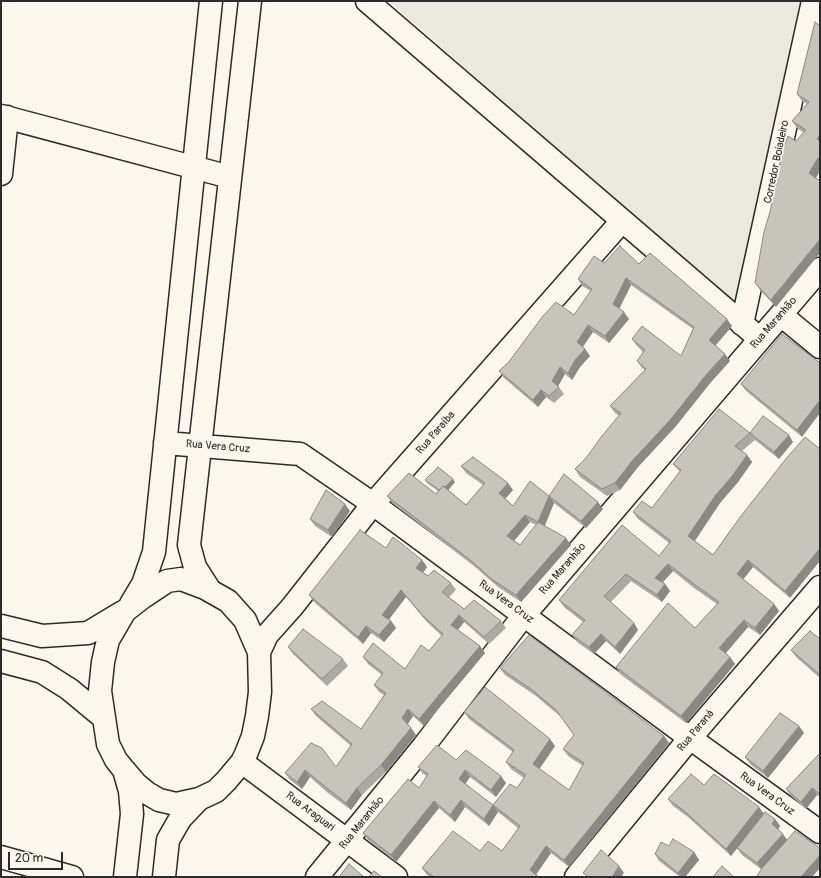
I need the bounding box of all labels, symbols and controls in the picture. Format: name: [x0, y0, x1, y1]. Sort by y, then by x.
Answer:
street label: Corredor Boiadeiro: [762, 119, 792, 205]
street label: Rua Maranhão: [748, 294, 800, 352]
street label: Rua Paraíba: [414, 409, 458, 457]
street label: Rua Vera Cruz: [185, 438, 251, 456]
street label: Rua Maranhão: [537, 540, 589, 598]
street label: Rua Vera Cruz: [476, 578, 536, 626]
street label: Rua Paraná: [675, 708, 717, 754]
street label: Rua Vera Cruz: [737, 770, 797, 818]
street label: Rua Araguari: [283, 789, 337, 835]
street label: Rua Maranhão: [337, 794, 387, 852]
scale bar: [10, 844, 65, 870]
text: 20 m: [15, 851, 43, 866]

